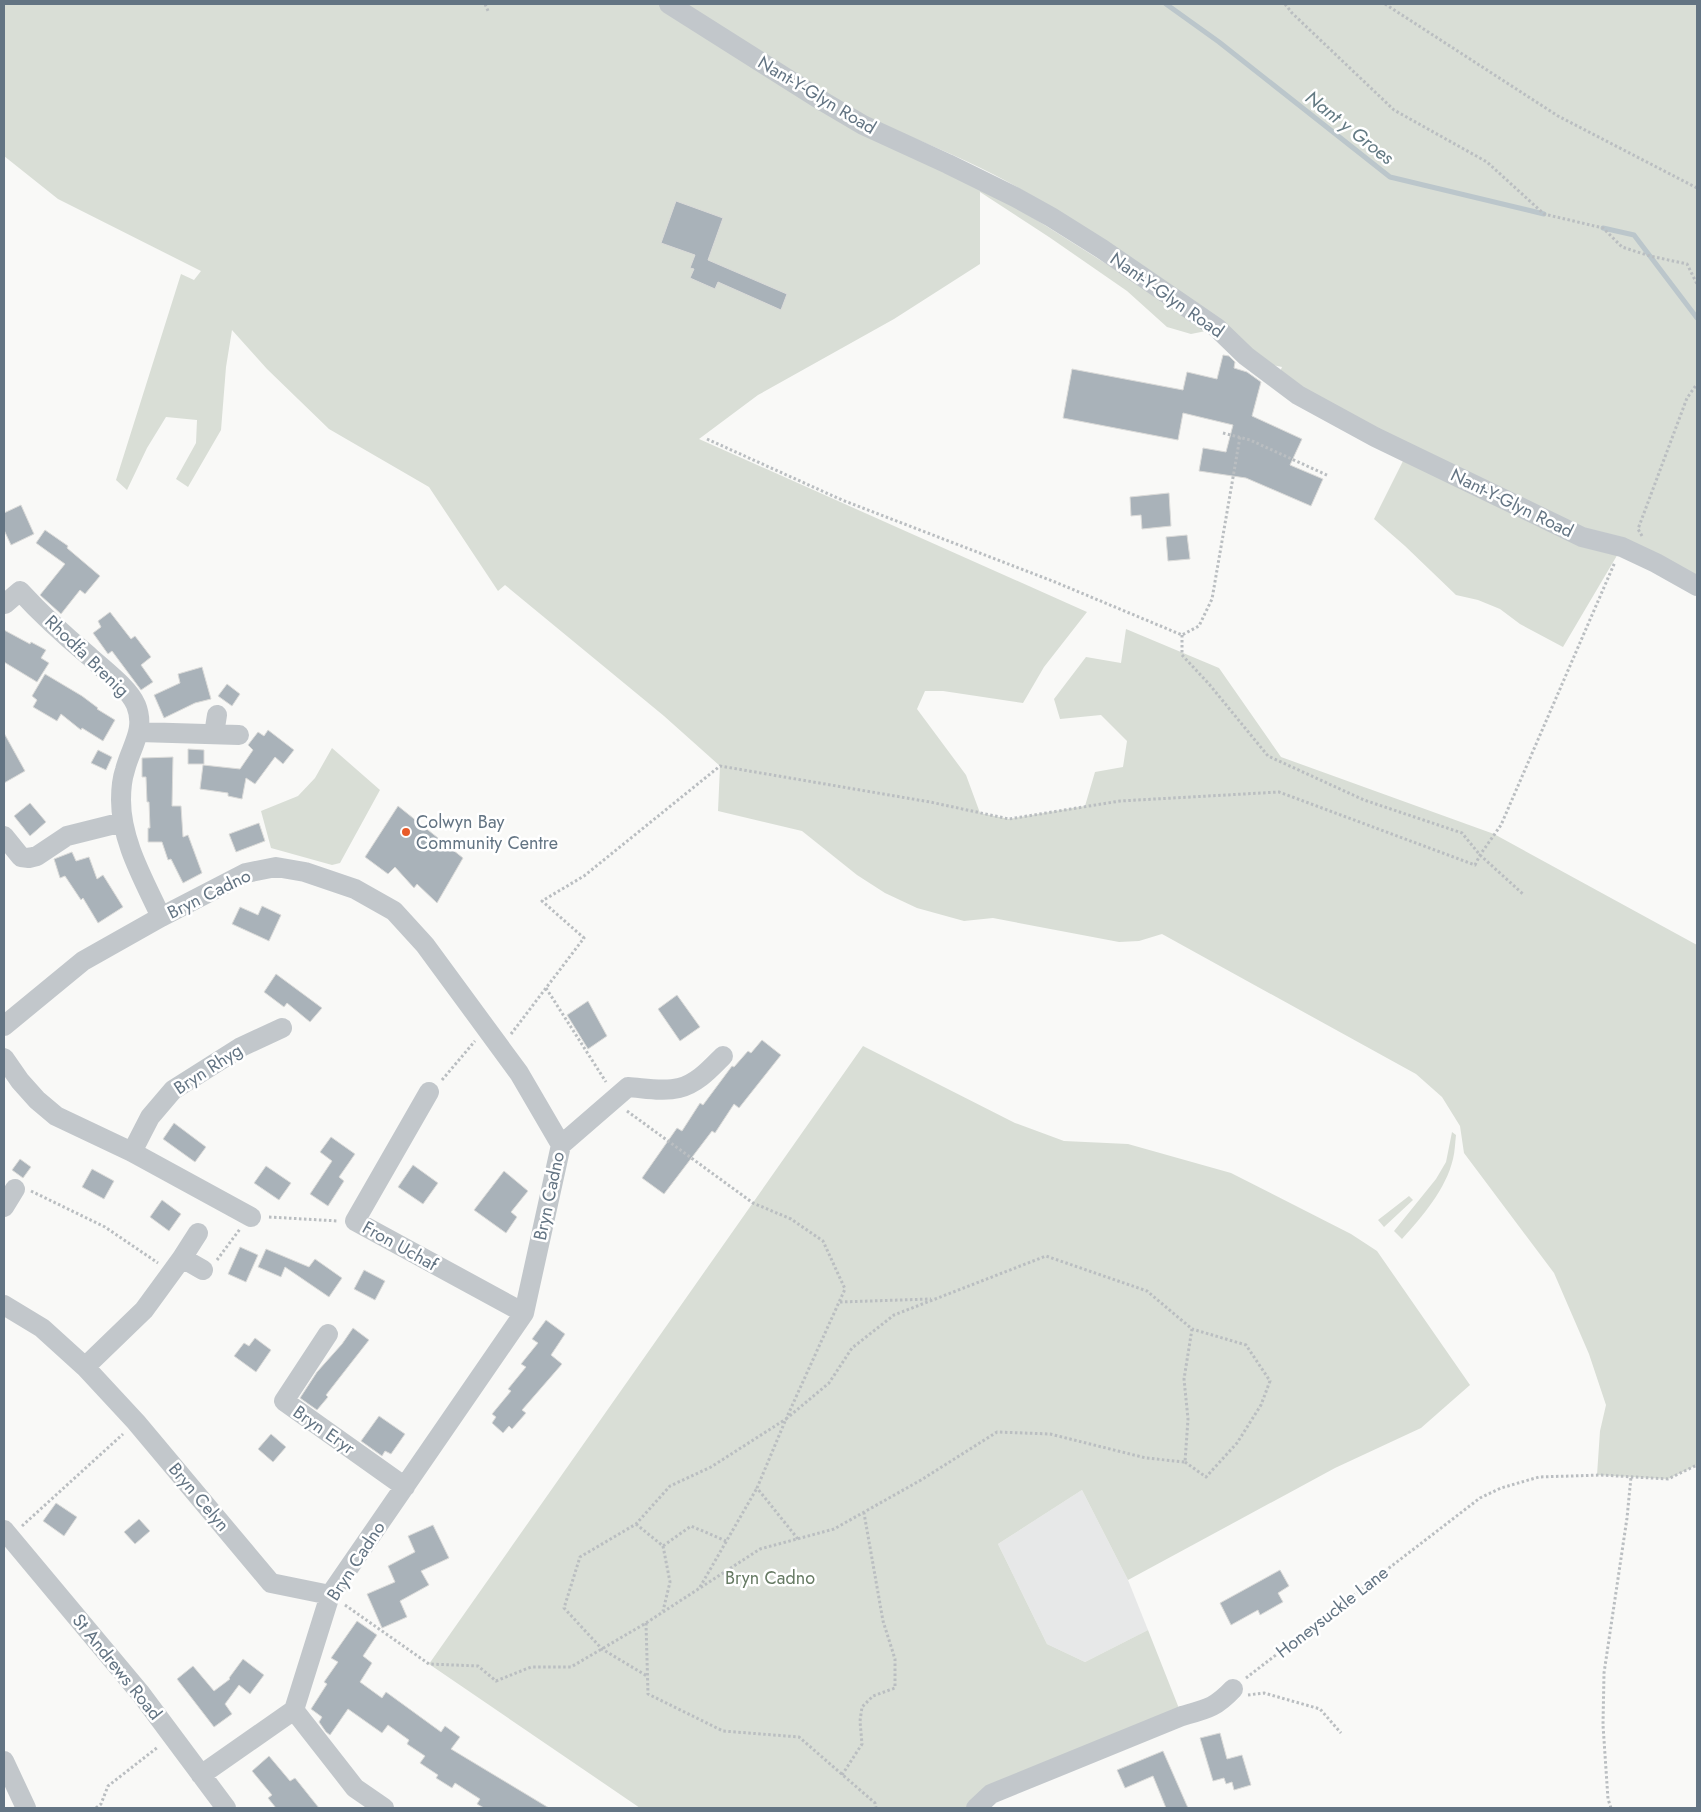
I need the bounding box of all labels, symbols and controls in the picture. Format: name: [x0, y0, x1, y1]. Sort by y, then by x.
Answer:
street label: Nant-Y-Glyn Road: [753, 49, 881, 141]
water label: Nant y Groes: [1300, 84, 1400, 171]
street label: Nant-Y-Glyn Road: [1105, 246, 1229, 344]
street label: Nant-Y-Glyn Road: [1446, 462, 1578, 544]
street label: Rhodfa Brenig: [39, 609, 135, 703]
place label: Colwyn Bay Community Centre: [416, 809, 558, 856]
marker: Colwyn Bay Community Centre: [400, 826, 412, 838]
street label: Bryn Cadno: [163, 863, 255, 925]
street label: Bryn Rhyg: [169, 1037, 247, 1101]
street label: Bryn Cadno: [527, 1149, 571, 1243]
street label: Fron Uchaf: [358, 1215, 443, 1278]
street label: Bryn Eryr: [288, 1399, 361, 1461]
street label: Bryn Celyn: [162, 1457, 236, 1537]
street label: Bryn Cadno: [321, 1516, 392, 1606]
street label: Honeysuckle Lane: [1270, 1560, 1394, 1664]
park label: Bryn Cadno: [725, 1565, 815, 1591]
street label: St Andrews Road: [66, 1608, 168, 1726]

